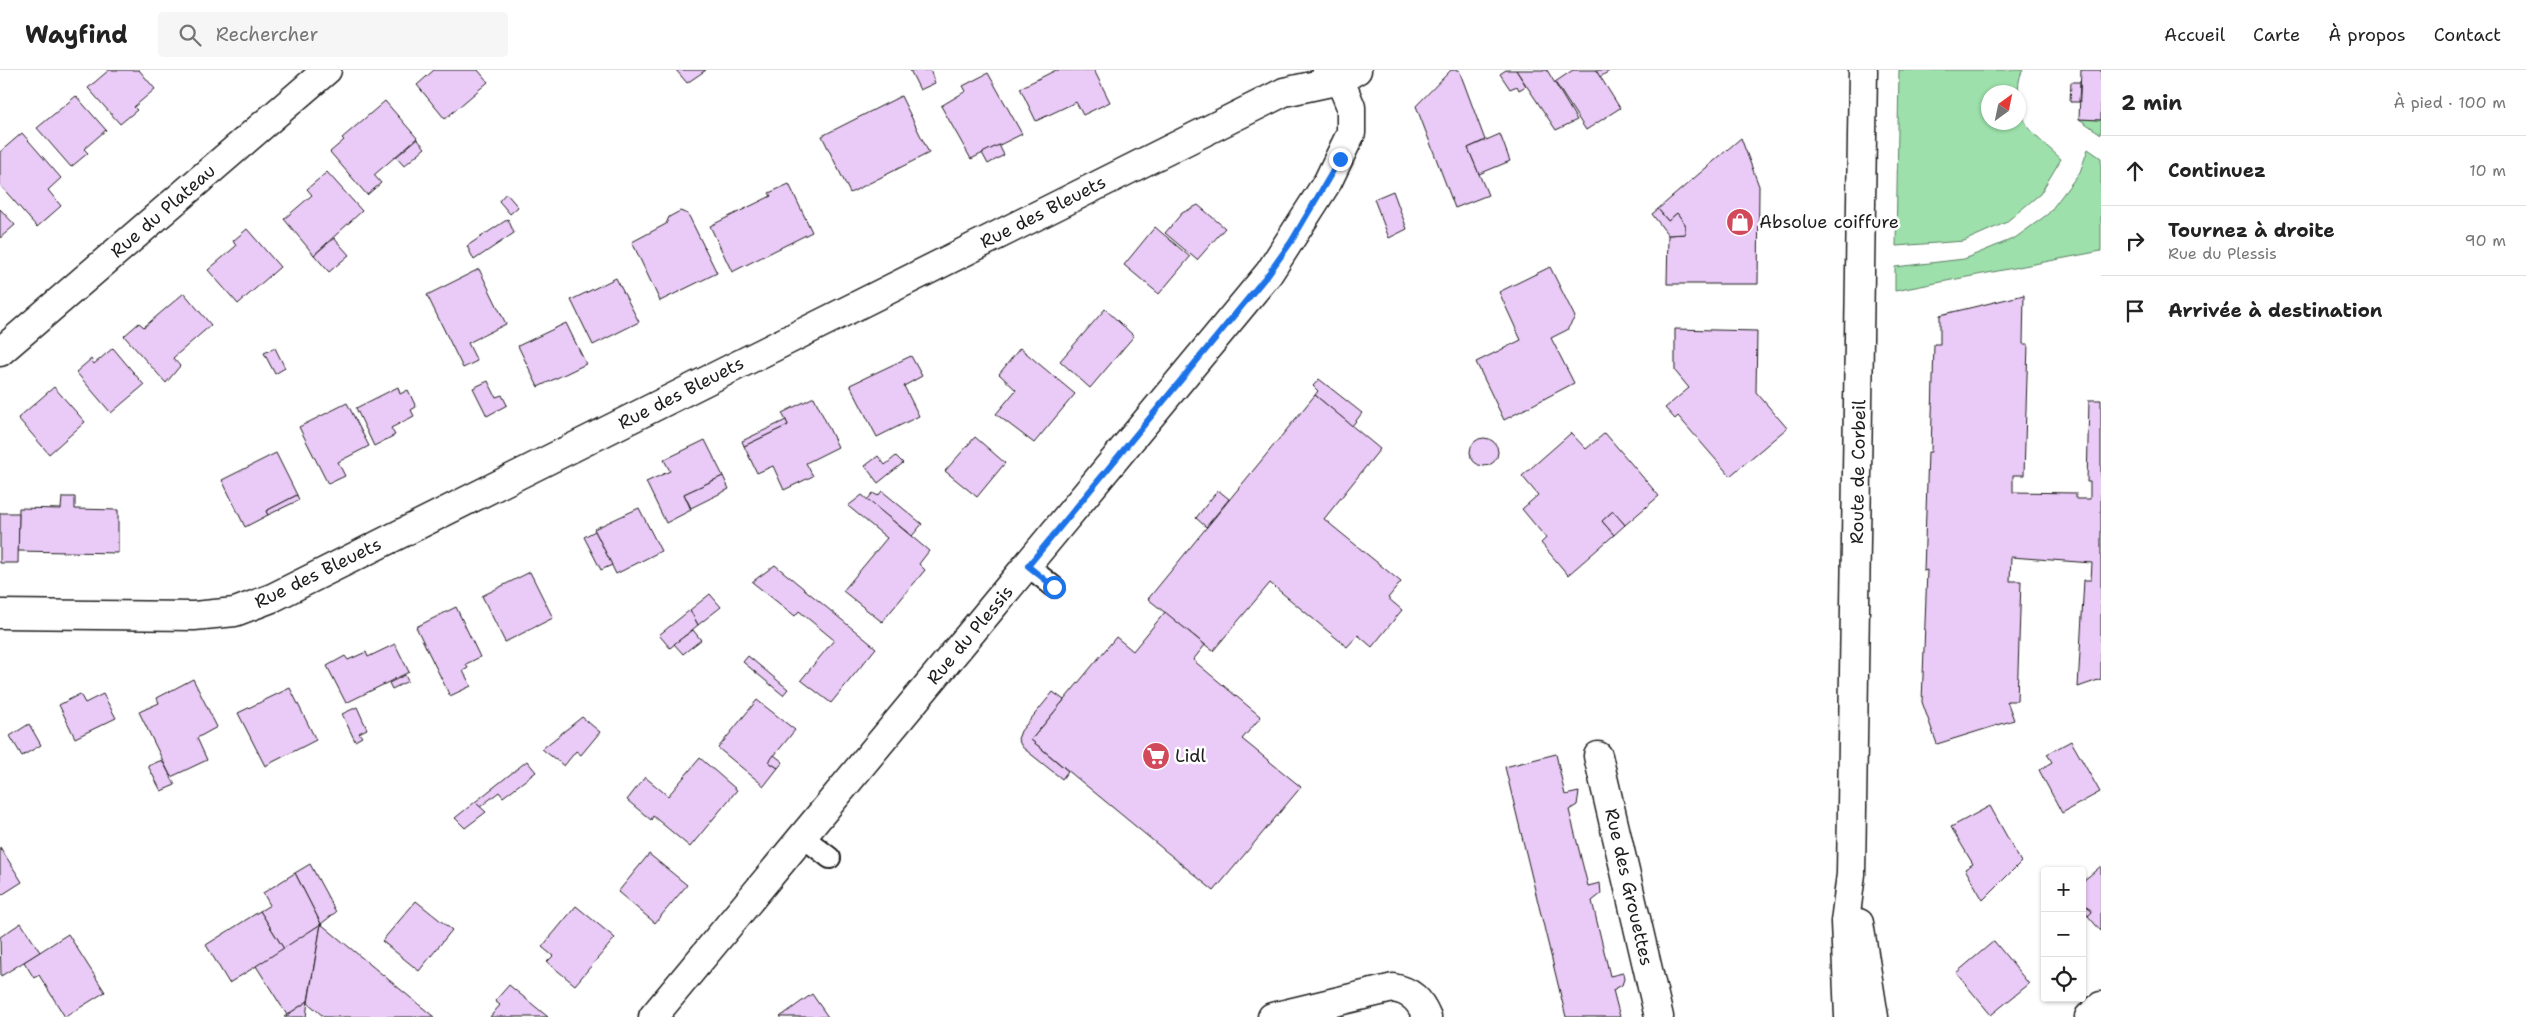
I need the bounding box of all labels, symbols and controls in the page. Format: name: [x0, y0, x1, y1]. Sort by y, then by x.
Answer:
search box: [158, 12, 508, 57]
text: Wayfind: [25, 19, 128, 51]
icon: search: [176, 21, 204, 49]
text: Rechercher: [216, 22, 318, 47]
text: Accueil: [2164, 23, 2225, 47]
text: Carte: [2253, 23, 2300, 47]
text: À propos: [2328, 23, 2406, 47]
text: Contact: [2434, 23, 2501, 47]
north arrow: [1981, 85, 2026, 130]
text: 2 min: [2121, 89, 2182, 117]
text: À pied · 100 m: [2394, 92, 2506, 113]
route end: [1329, 148, 1352, 171]
icon: ahead: [2121, 157, 2149, 185]
text: Continuez: [2168, 158, 2266, 183]
street label: Rue du Plateau: [105, 159, 221, 263]
text: 10 m: [2469, 160, 2506, 181]
street label: Rue des Bleuets: [976, 170, 1110, 254]
shop icon: Absolue coiffure: [1725, 207, 1755, 237]
place label: Absolue coiffure: [1759, 210, 1899, 234]
text: Tournez à droite: [2168, 218, 2335, 243]
icon: right: [2121, 227, 2149, 255]
text: 90 m: [2465, 230, 2506, 251]
text: Rue du Plessis: [2168, 243, 2277, 264]
icon: arrive: [2121, 297, 2149, 325]
text: Arrivée à destination: [2168, 298, 2382, 323]
street label: Rue des Bleuets: [614, 351, 748, 435]
street label: Route de Corbeil: [1845, 399, 1871, 544]
street label: Rue des Bleuets: [251, 532, 385, 614]
route start: [1043, 576, 1066, 599]
street label: Rue du Plessis: [921, 580, 1019, 690]
supermarket icon: Lidl: [1141, 741, 1171, 771]
place label: Lidl: [1175, 744, 1207, 768]
street label: Rue des Grouettes: [1599, 806, 1659, 968]
map controls: [2041, 867, 2086, 1002]
button: +: [2041, 867, 2086, 912]
button: −: [2041, 912, 2086, 957]
button: locate: [2041, 957, 2086, 1002]

